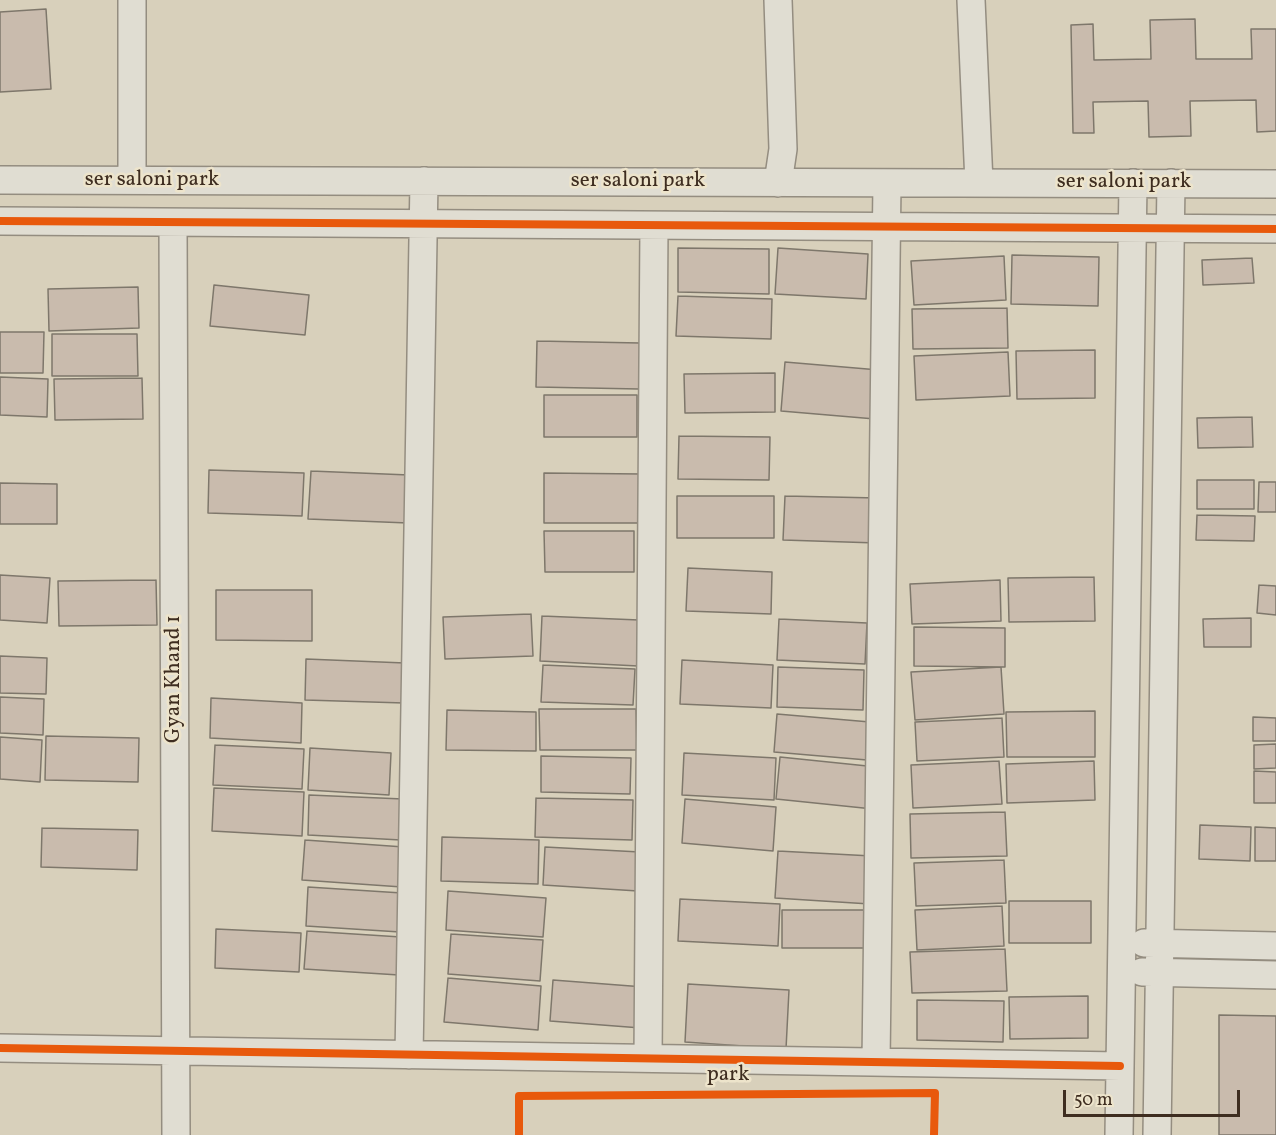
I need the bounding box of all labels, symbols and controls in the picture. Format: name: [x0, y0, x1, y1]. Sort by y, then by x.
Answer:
street label: ser saloni park: [85, 168, 219, 194]
street label: ser saloni park: [571, 169, 705, 195]
street label: ser saloni park: [1057, 170, 1191, 196]
street label: Gyan Khand 1: [162, 615, 188, 743]
street label: park: [707, 1063, 749, 1089]
scale bar: [1066, 1078, 1243, 1116]
text: 50 m: [1074, 1088, 1113, 1113]

